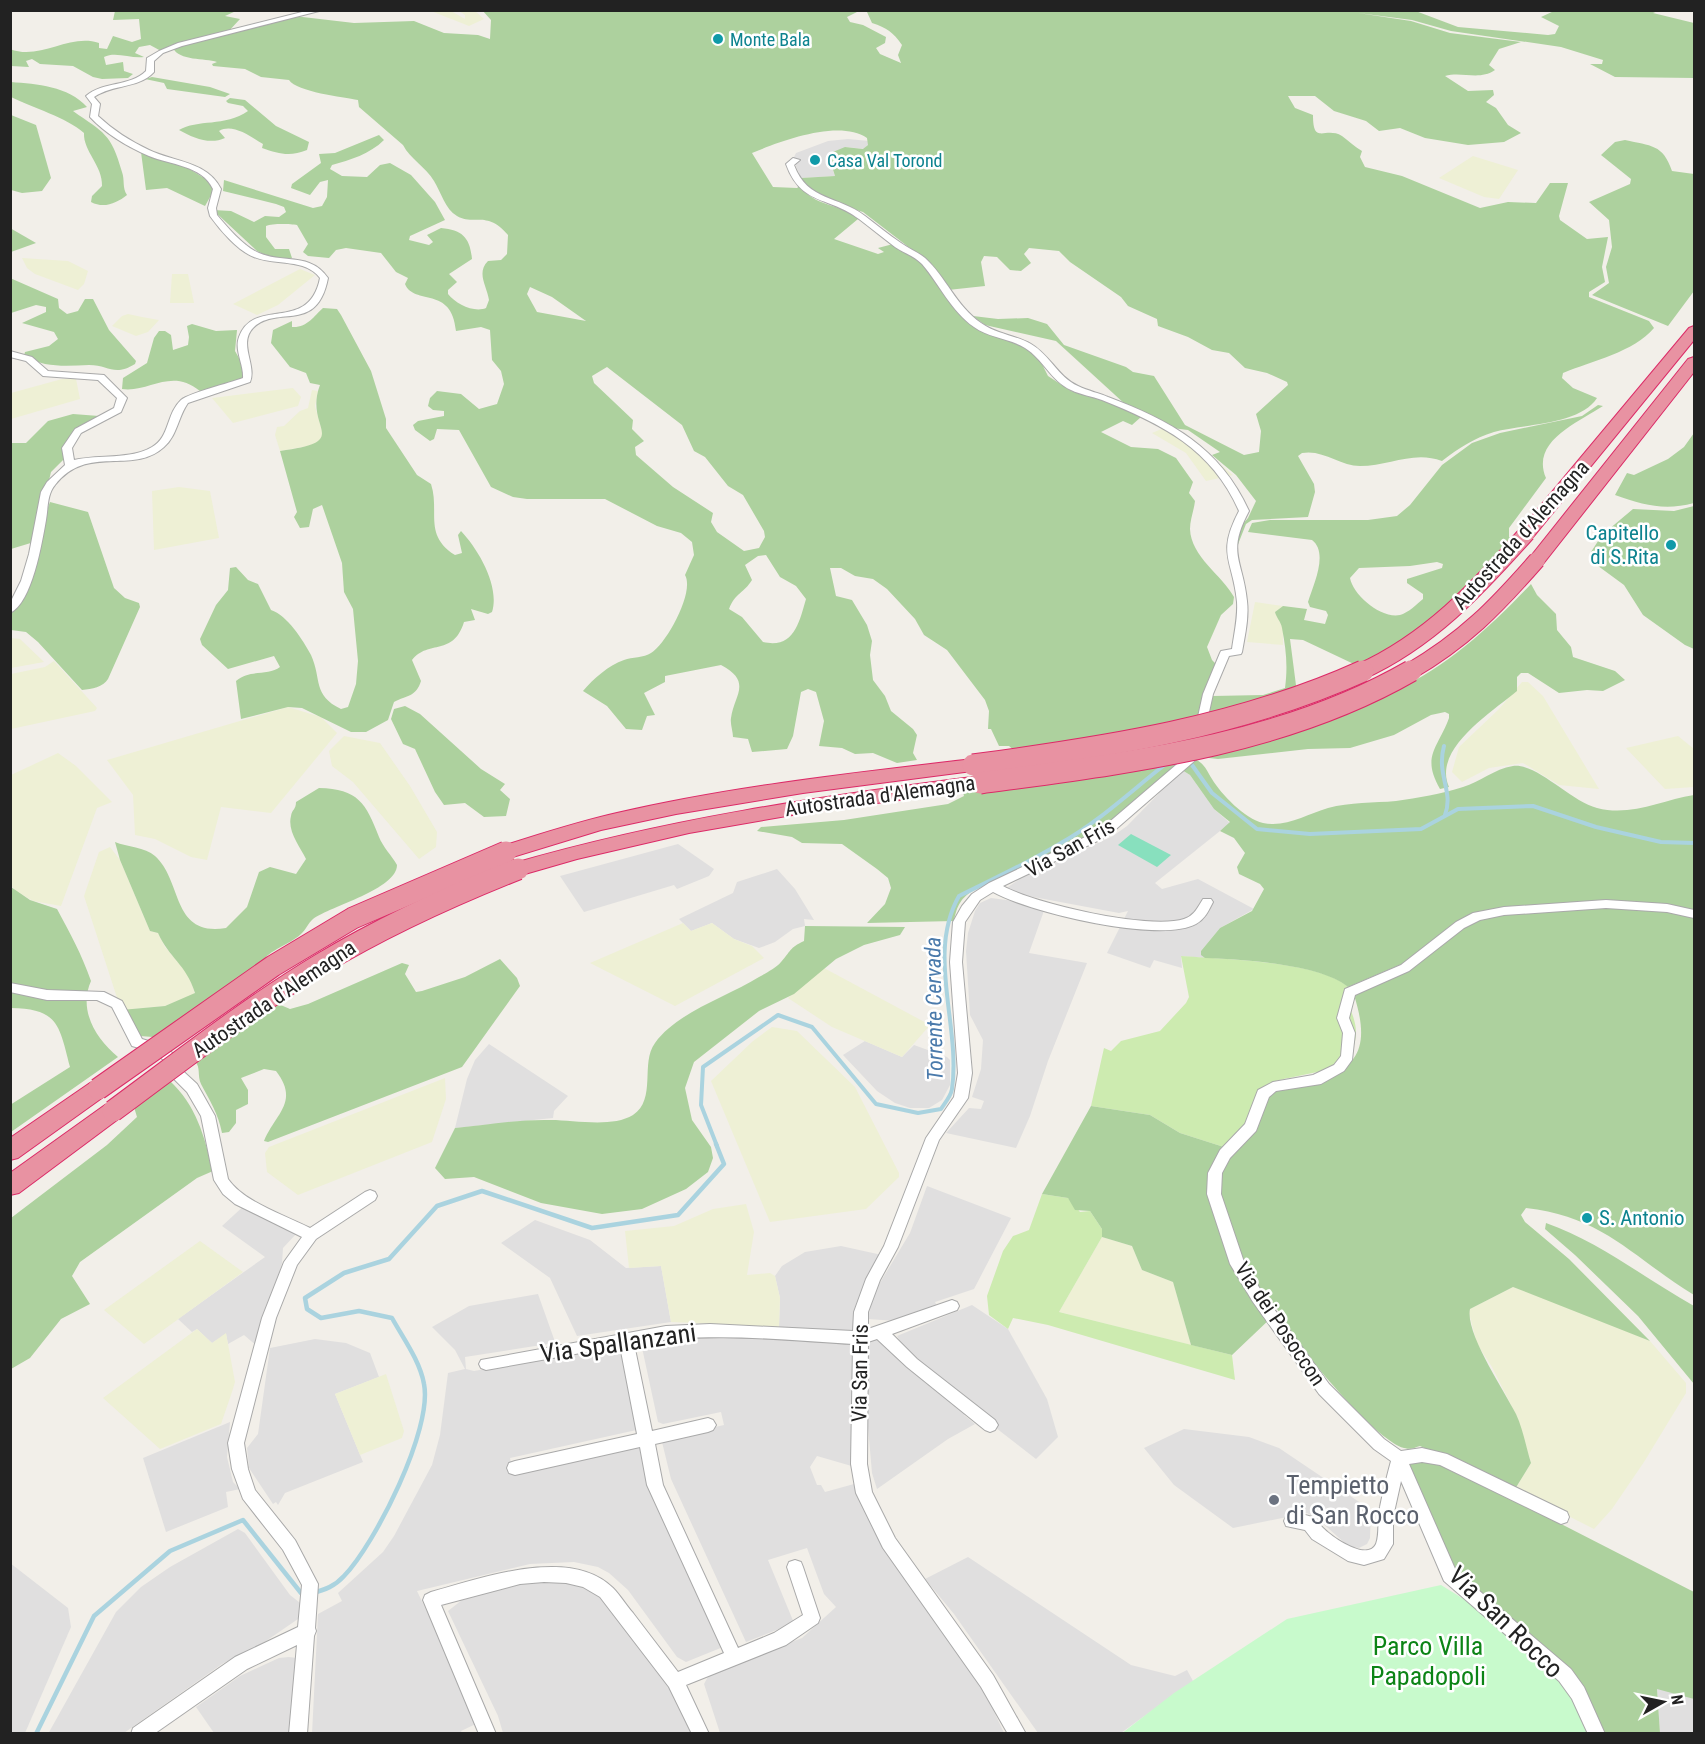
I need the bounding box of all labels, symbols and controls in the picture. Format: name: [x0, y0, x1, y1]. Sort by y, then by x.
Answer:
place label: Monte Bala: [730, 29, 810, 50]
marker: Monte Bala: [711, 32, 725, 46]
place label: Casa Val Torond: [827, 150, 943, 171]
marker: Casa Val Torond: [808, 153, 822, 167]
street label: Autostrada d'Alemagna: [1448, 456, 1594, 614]
place label: Capitello di S.Rita: [1586, 521, 1659, 569]
marker: Capitello di S.Rita: [1664, 538, 1678, 552]
street label: Autostrada d'Alemagna: [783, 771, 977, 821]
street label: Via San Fris: [1021, 814, 1119, 882]
street label: Autostrada d'Alemagna: [188, 935, 360, 1063]
water label: Torrente Cervada: [920, 937, 948, 1081]
place label: S. Antonio: [1599, 1206, 1685, 1230]
marker: S. Antonio: [1580, 1211, 1594, 1225]
street label: Via dei Posoccon: [1230, 1258, 1330, 1390]
street label: Via Spallanzani: [538, 1317, 698, 1369]
street label: Via San Fris: [847, 1324, 873, 1422]
place label: Tempietto di San Rocco: [1286, 1470, 1419, 1530]
marker: Tempietto di San Rocco: [1267, 1493, 1281, 1507]
street label: Via San Rocco: [1443, 1560, 1569, 1684]
park label: Parco Villa Papadopoli: [1370, 1631, 1486, 1691]
north arrow: [1633, 1672, 1693, 1732]
text: N: [1667, 1693, 1687, 1706]

